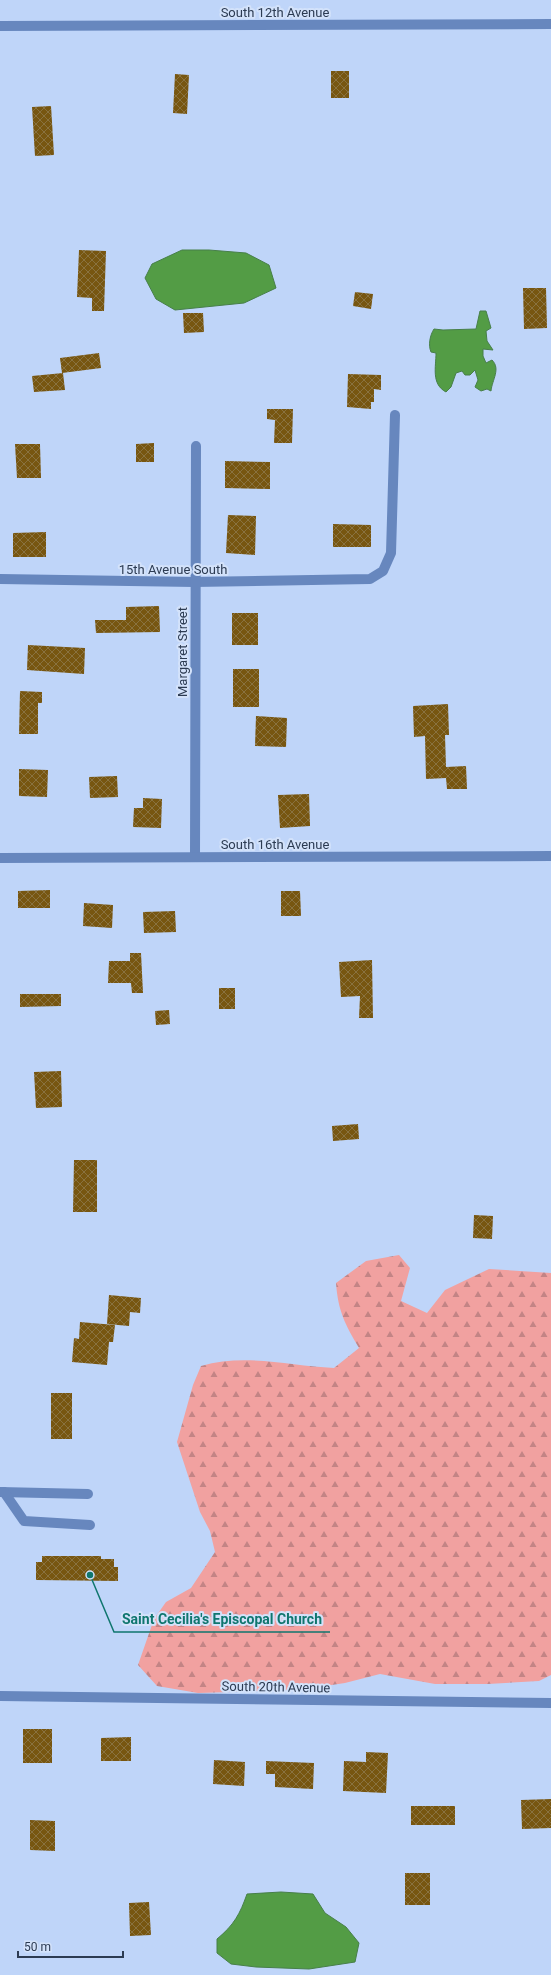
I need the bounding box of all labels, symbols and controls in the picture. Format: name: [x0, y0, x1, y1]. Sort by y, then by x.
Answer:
street label: South 12th Avenue: [221, 5, 329, 20]
street label: 15th Avenue South: [119, 562, 227, 577]
street label: Margaret Street: [175, 607, 190, 697]
street label: South 16th Avenue: [221, 837, 329, 852]
callout: Saint Cecilia's Episcopal Church: [114, 1606, 330, 1632]
text: Saint Cecilia's Episcopal Church: [122, 1611, 322, 1627]
street label: South 20th Avenue: [222, 1679, 331, 1695]
scale bar: [18, 1933, 123, 1959]
text: 50 m: [24, 1940, 51, 1954]

